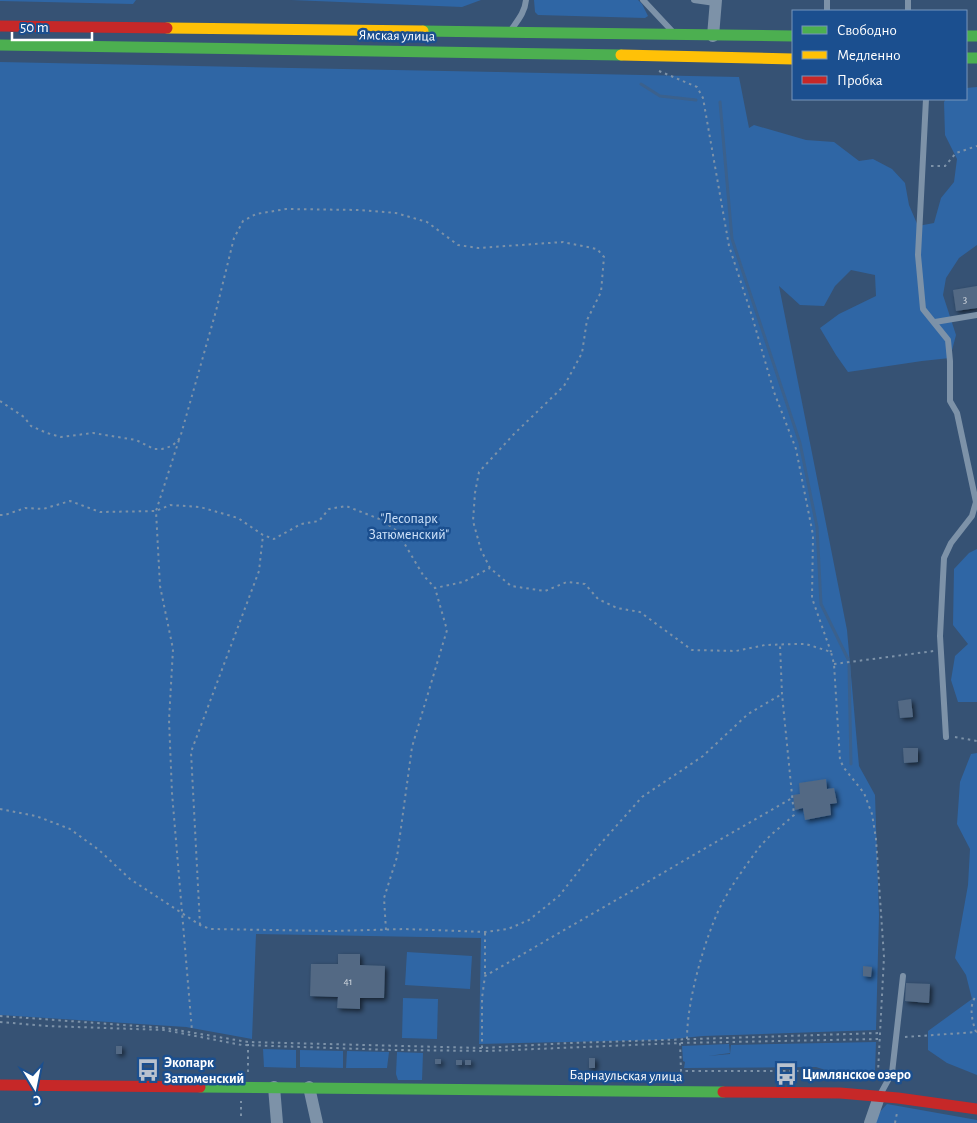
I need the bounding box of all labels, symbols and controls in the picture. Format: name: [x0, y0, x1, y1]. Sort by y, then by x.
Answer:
scale bar: [12, 10, 92, 42]
legend: [792, 10, 967, 100]
text: 50 m: [20, 20, 49, 35]
text: Свободно: [837, 23, 897, 38]
street label: Ямская улица: [359, 28, 436, 44]
text: Медленно: [837, 48, 901, 63]
text: Пробка: [837, 73, 883, 88]
house number: 3: [963, 294, 968, 305]
park label: "Лесопарк Затюменский": [369, 512, 449, 542]
house number: 41: [343, 976, 353, 987]
place label: Экопарк Затюменский: [164, 1056, 244, 1086]
bus stop icon: Экопарк Затюменский: [135, 1057, 161, 1083]
bus stop icon: Цимлянское озеро: [773, 1061, 799, 1087]
north arrow: [10, 1063, 60, 1113]
street label: Барнаульская улица: [569, 1068, 683, 1084]
place label: Цимлянское озеро: [802, 1068, 911, 1082]
text: С: [32, 1092, 42, 1107]

